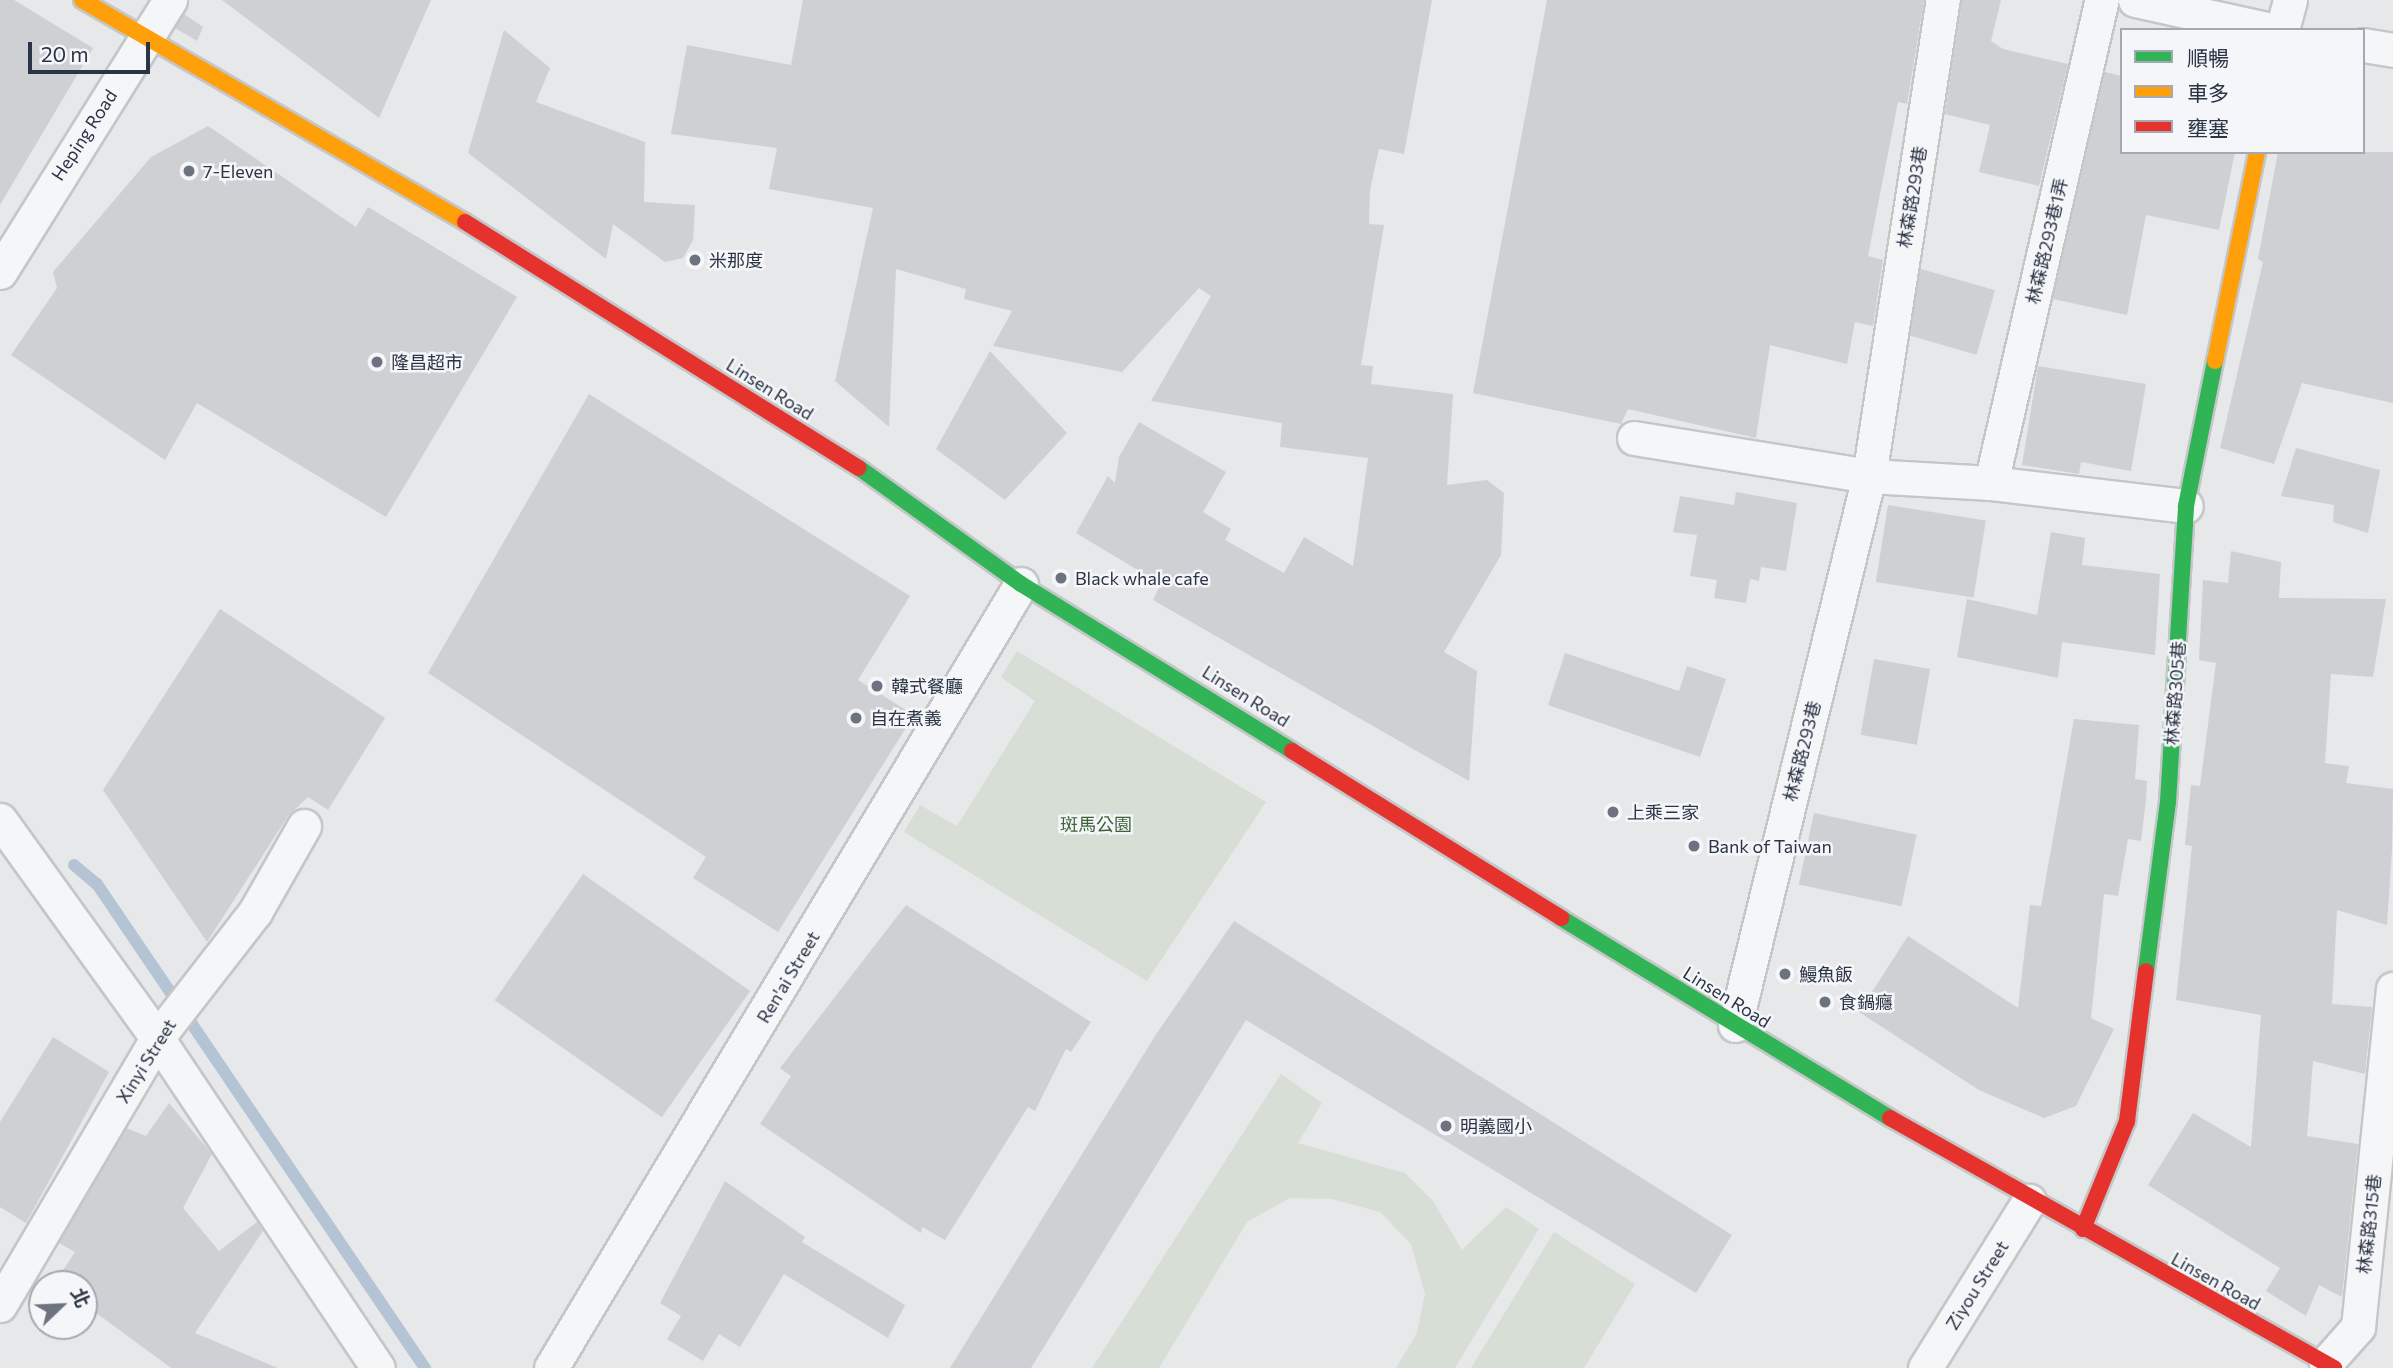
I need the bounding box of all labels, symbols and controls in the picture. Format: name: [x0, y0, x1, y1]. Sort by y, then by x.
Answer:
scale bar: [32, 28, 154, 72]
legend: [2120, 28, 2365, 154]
text: 20 m: [41, 41, 89, 66]
text: 順暢: [2187, 45, 2229, 70]
text: 車多: [2187, 80, 2229, 105]
street label: Heping Road: [47, 86, 121, 184]
text: 壅塞: [2187, 115, 2229, 140]
street label: 林森路293巷: [1893, 144, 1931, 250]
place label: 7-Eleven: [203, 160, 273, 182]
marker: 7-Eleven: [181, 163, 197, 179]
street label: 林森路293巷1弄: [2022, 176, 2072, 306]
place label: 米那度: [709, 249, 763, 271]
marker: 米那度: [687, 252, 703, 268]
place label: 隆昌超市: [391, 351, 463, 373]
marker: 隆昌超市: [369, 354, 385, 370]
street label: Linsen Road: [722, 354, 818, 424]
place label: Black whale cafe: [1075, 567, 1209, 589]
marker: Black whale cafe: [1053, 570, 1069, 586]
street label: 林森路305巷: [2161, 640, 2189, 746]
street label: Linsen Road: [1198, 661, 1294, 731]
place label: 韓式餐廳: [891, 675, 963, 697]
marker: 韓式餐廳: [869, 678, 885, 694]
street label: 林森路293巷: [1779, 698, 1825, 804]
place label: 自在煮義: [870, 707, 942, 729]
marker: 自在煮義: [848, 710, 864, 726]
place label: 上乘三家: [1627, 801, 1699, 823]
marker: 上乘三家: [1605, 804, 1621, 820]
park label: 斑馬公園: [1060, 813, 1132, 835]
place label: Bank of Taiwan: [1708, 835, 1832, 857]
marker: Bank of Taiwan: [1686, 838, 1702, 854]
street label: Ren'ai Street: [752, 927, 824, 1027]
street label: Linsen Road: [1679, 962, 1775, 1032]
place label: 鰻魚飯: [1799, 963, 1853, 985]
marker: 鰻魚飯: [1777, 966, 1793, 982]
place label: 食鍋癮: [1839, 991, 1893, 1013]
marker: 食鍋癮: [1817, 994, 1833, 1010]
street label: Xinyi Street: [112, 1015, 180, 1107]
place label: 明義國小: [1460, 1115, 1532, 1137]
marker: 明義國小: [1438, 1118, 1454, 1134]
street label: 林森路315巷: [2353, 1173, 2385, 1275]
street label: Ziyou Street: [1941, 1237, 2013, 1333]
street label: Linsen Road: [2168, 1248, 2264, 1314]
north arrow: [28, 1270, 98, 1340]
text: 北: [67, 1284, 95, 1311]

